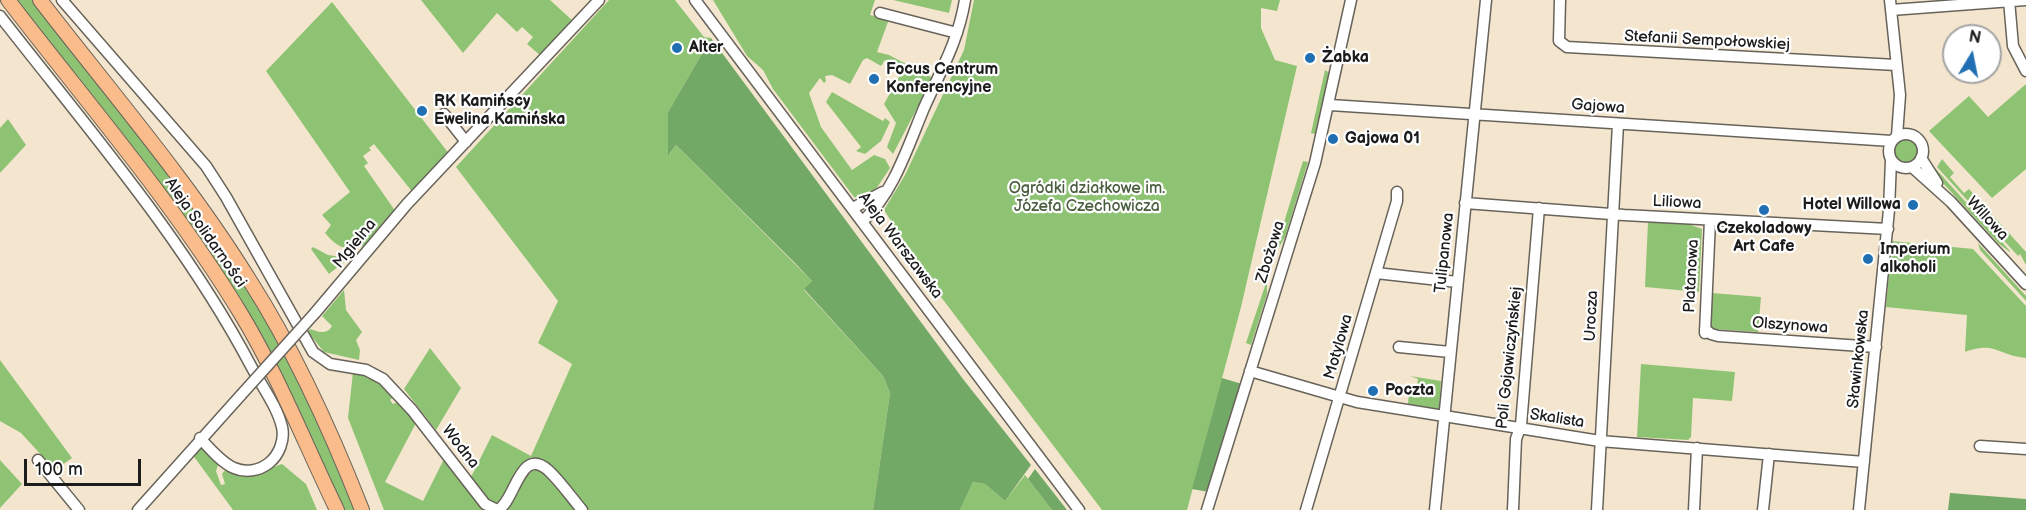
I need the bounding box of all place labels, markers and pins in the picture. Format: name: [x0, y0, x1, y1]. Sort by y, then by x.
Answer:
place label: Alter: [689, 38, 723, 58]
marker: Alter: [670, 41, 684, 55]
place label: Żabka: [1322, 48, 1369, 68]
marker: Żabka: [1303, 51, 1317, 65]
place label: Focus Centrum Konferencyjne: [886, 60, 998, 98]
marker: Focus Centrum Konferencyjne: [867, 72, 881, 86]
place label: RK Kamińscy Ewelina Kamińska: [434, 92, 565, 130]
marker: RK Kamińscy Ewelina Kamińska: [415, 104, 429, 118]
place label: Gajowa 01: [1345, 129, 1420, 149]
marker: Gajowa 01: [1326, 132, 1340, 146]
place label: Hotel Willowa: [1803, 195, 1901, 215]
marker: Hotel Willowa: [1906, 198, 1920, 212]
marker: Czekoladowy Art Cafe: [1757, 203, 1771, 217]
place label: Czekoladowy Art Cafe: [1716, 219, 1812, 257]
place label: Imperium alkoholi: [1880, 240, 1950, 278]
marker: Imperium alkoholi: [1861, 252, 1875, 266]
place label: Poczta: [1385, 381, 1434, 401]
marker: Poczta: [1366, 384, 1380, 398]

